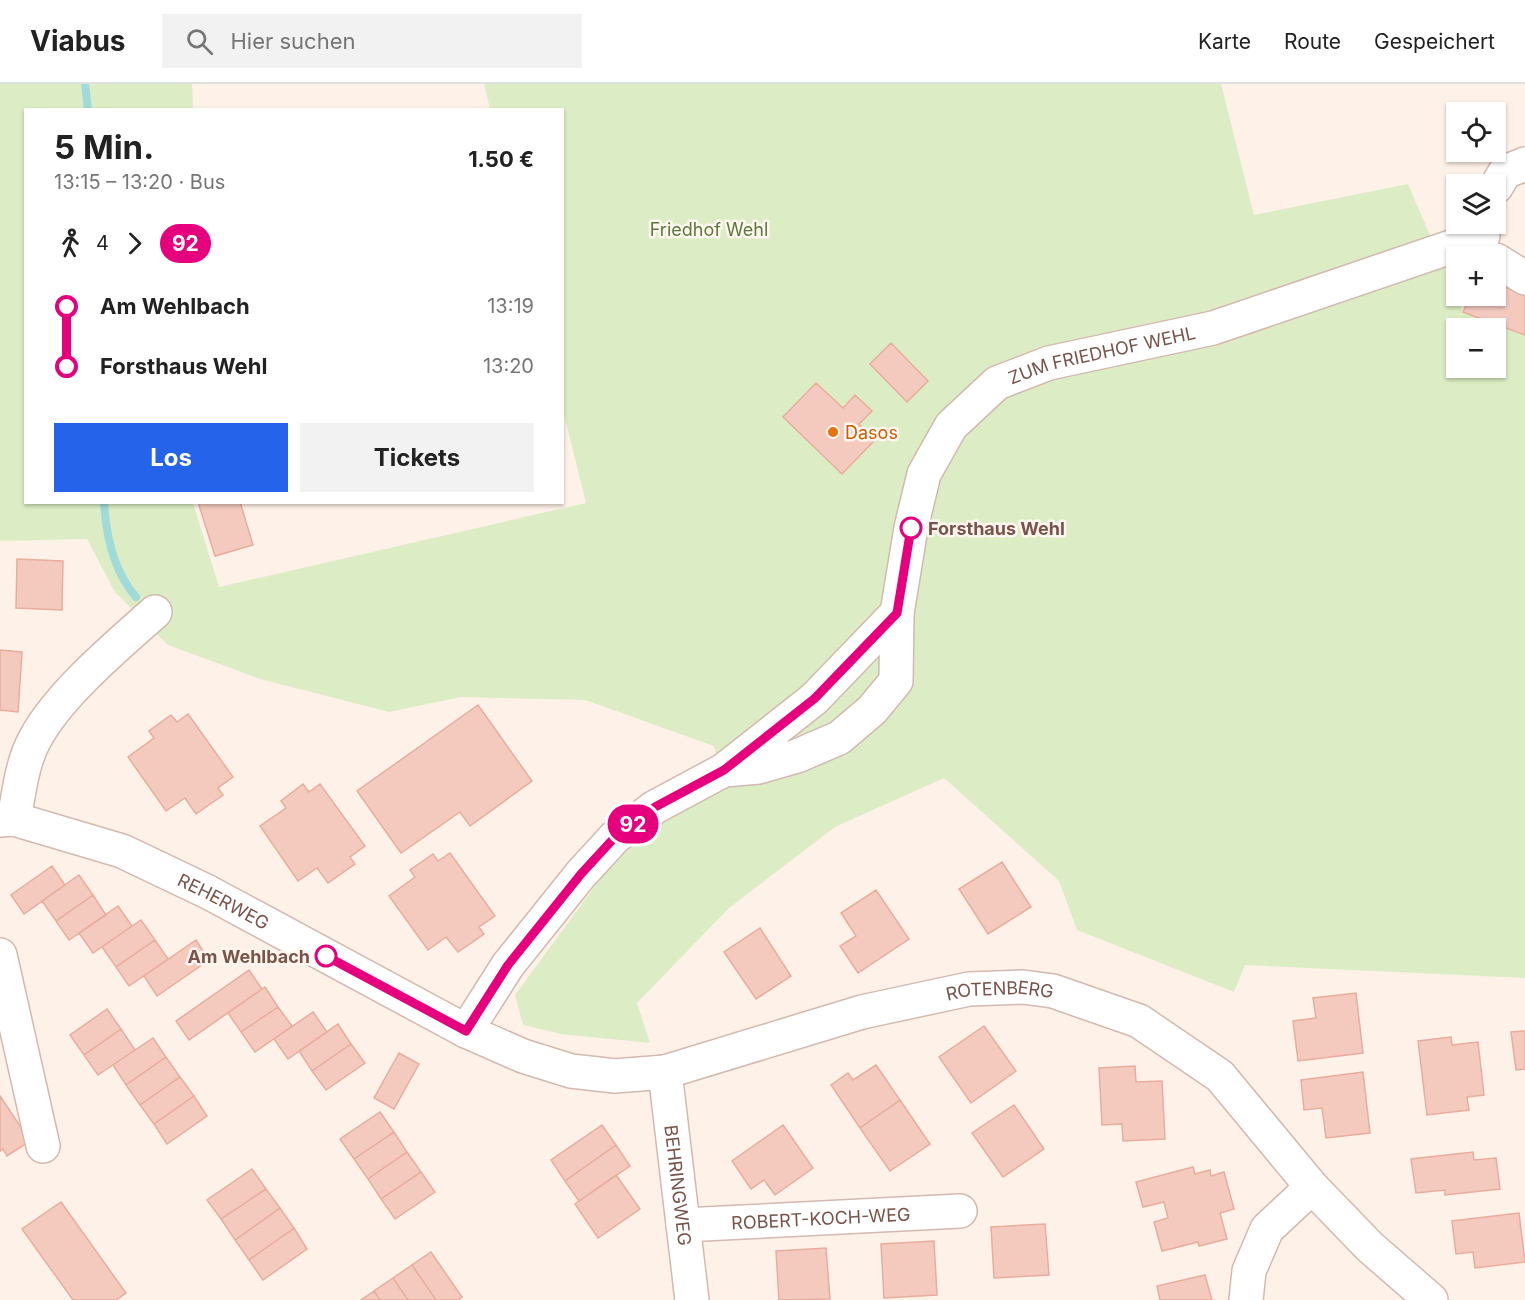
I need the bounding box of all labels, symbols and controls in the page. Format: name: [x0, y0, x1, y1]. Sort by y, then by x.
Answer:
search box: [162, 14, 582, 68]
text: Viabus: [30, 24, 126, 58]
icon: search: [183, 25, 216, 58]
text: Hier suchen: [231, 28, 356, 54]
text: Karte: [1198, 29, 1251, 54]
text: Route: [1284, 29, 1341, 54]
text: Gespeichert: [1374, 29, 1495, 54]
map controls: [1446, 102, 1506, 378]
button: locate: [1446, 102, 1506, 162]
text: 5 Min.: [54, 127, 154, 167]
text: 1.50 €: [468, 146, 534, 172]
text: 13:15 – 13:20 · Bus: [54, 170, 225, 194]
button: layers: [1446, 174, 1506, 234]
park label: Friedhof Wehl: [650, 219, 768, 240]
icon: walk: [54, 227, 87, 260]
icon: forward: [118, 227, 151, 260]
text: 4: [96, 231, 109, 255]
text: 92: [172, 231, 199, 256]
button: +: [1446, 246, 1506, 306]
text: Am Wehlbach: [100, 293, 250, 319]
text: 13:19: [487, 294, 534, 318]
button: −: [1446, 318, 1506, 378]
street label: ZUM FRIEDHOF WEHL: [1005, 322, 1197, 388]
text: Forsthaus Wehl: [100, 353, 267, 379]
text: 13:20: [483, 354, 534, 378]
place label: Dasos: [845, 422, 898, 443]
button: Los: [54, 423, 288, 492]
button: Tickets: [300, 423, 534, 492]
marker: Dasos: [826, 425, 840, 439]
marker: Forsthaus Wehl: [900, 517, 922, 539]
place label: Forsthaus Wehl: [928, 518, 1065, 539]
line badge: 92: [606, 804, 660, 844]
text: 92: [620, 812, 646, 837]
street label: REHERWEG: [175, 869, 273, 934]
marker: Am Wehlbach: [315, 945, 337, 967]
place label: Am Wehlbach: [188, 946, 310, 967]
street label: ROTENBERG: [944, 976, 1055, 1004]
street label: BEHRINGWEG: [661, 1124, 696, 1247]
street label: ROBERT-KOCH-WEG: [731, 1203, 911, 1233]

